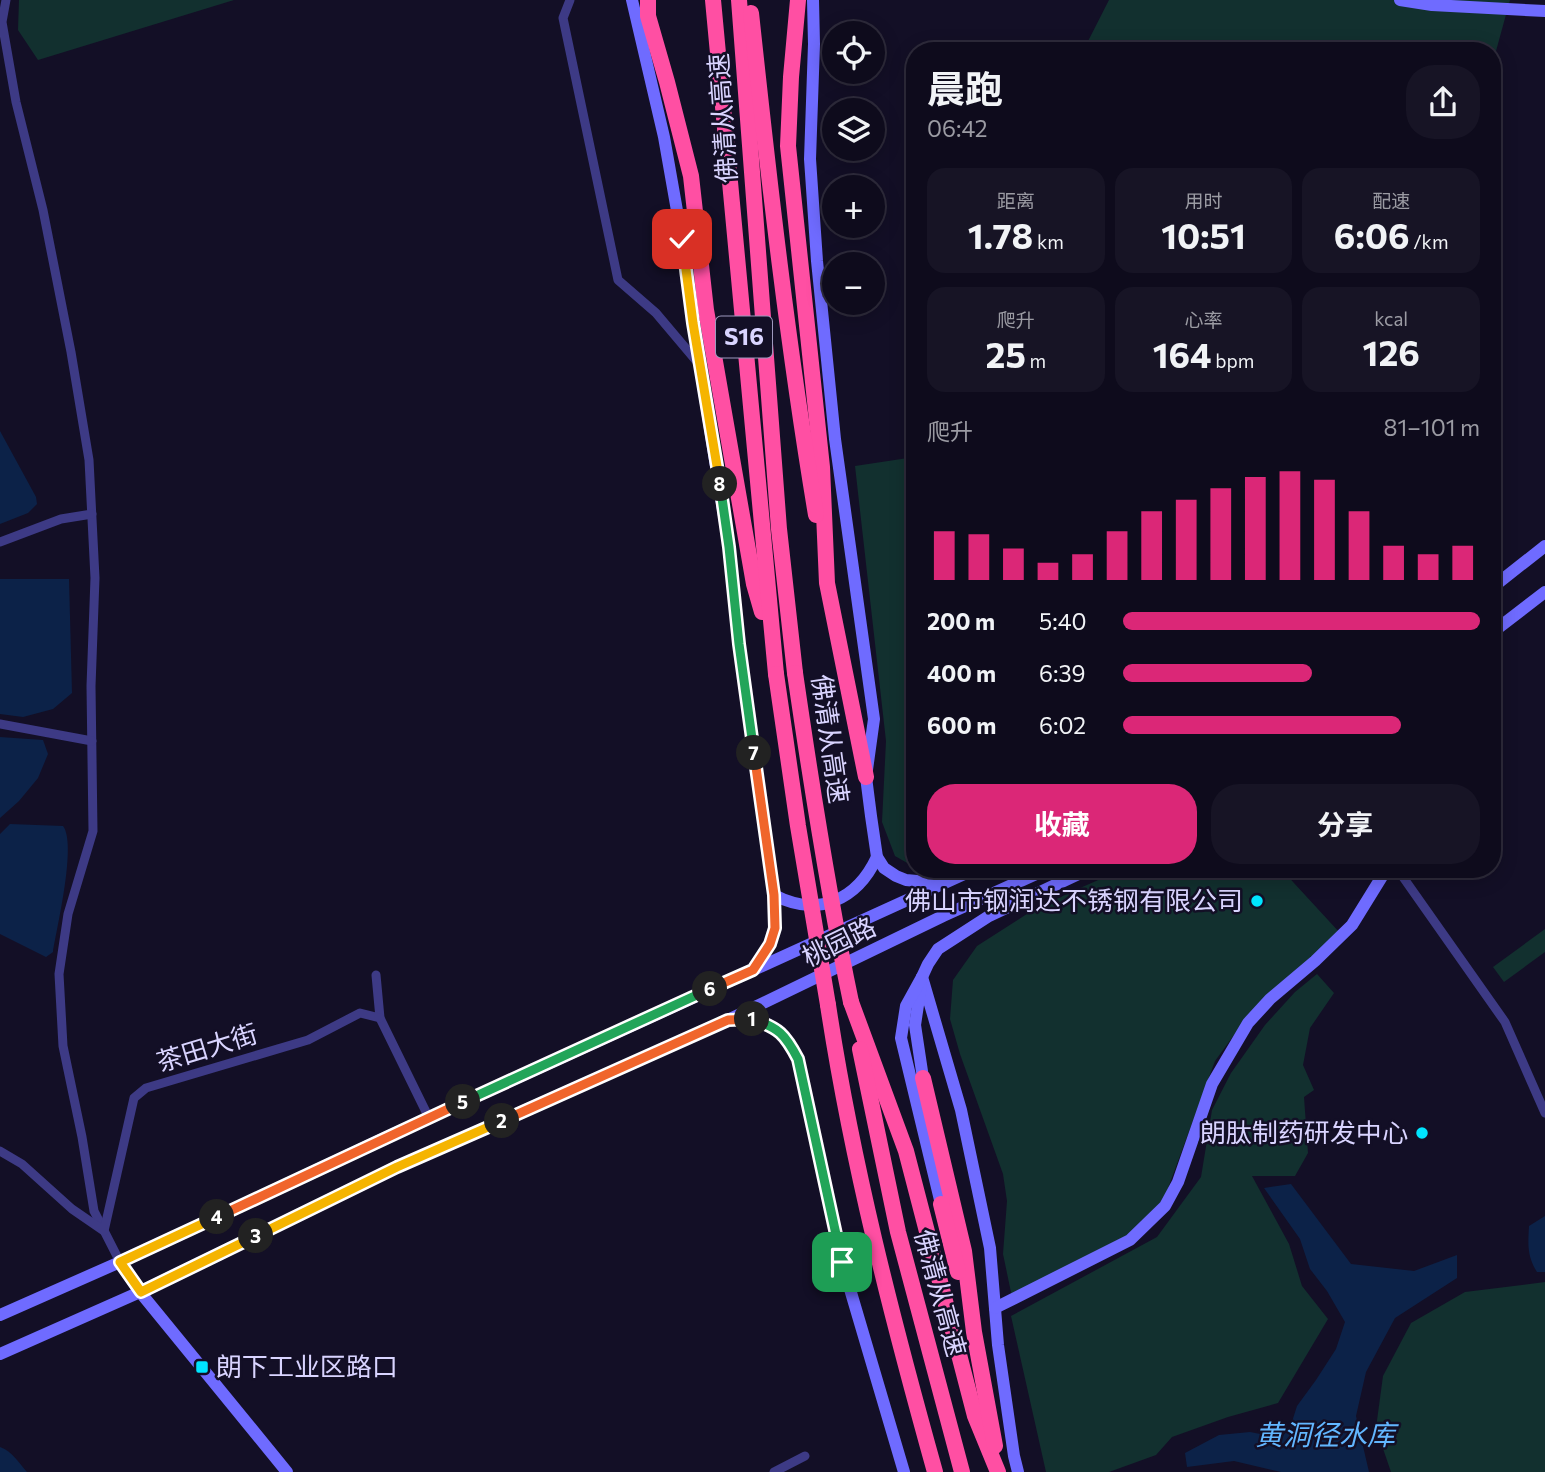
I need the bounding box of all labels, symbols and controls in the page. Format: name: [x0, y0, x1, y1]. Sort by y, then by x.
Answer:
map controls: [822, 21, 885, 315]
button: locate: [822, 21, 885, 84]
street label: 佛清从高速: [702, 52, 742, 184]
text: 晨跑: [927, 64, 1003, 111]
button: share: [1406, 65, 1480, 139]
button: layers: [822, 98, 885, 161]
text: 06:42: [927, 114, 988, 142]
button: +: [822, 175, 885, 238]
text: 距离: [997, 189, 1035, 212]
text: 用时: [1184, 189, 1223, 212]
text: 配速: [1372, 189, 1410, 212]
pin: [652, 209, 712, 269]
text: 1.78: [968, 213, 1033, 256]
text: 10:51: [1161, 213, 1246, 256]
text: 6:06: [1334, 213, 1410, 256]
icon: check: [663, 220, 701, 258]
text: km: [1033, 230, 1064, 253]
text: /km: [1410, 230, 1449, 253]
button: −: [822, 252, 885, 315]
text: kcal: [1374, 307, 1408, 330]
text: 爬升: [997, 308, 1035, 331]
text: 心率: [1184, 308, 1223, 331]
road number: S16: [716, 316, 772, 358]
text: 126: [1363, 330, 1420, 373]
text: 25: [986, 332, 1026, 375]
text: 164: [1153, 332, 1212, 375]
text: m: [1026, 349, 1046, 372]
text: bpm: [1212, 349, 1254, 372]
text: 81–101 m: [1384, 413, 1480, 441]
text: 爬升: [927, 417, 973, 445]
pin: 8: [702, 466, 738, 502]
text: 8: [714, 472, 725, 495]
text: 200 m: [927, 607, 995, 635]
text: 5:40: [1039, 607, 1086, 635]
text: 400 m: [927, 659, 996, 687]
text: 6:39: [1039, 659, 1085, 687]
street label: 佛清从高速: [807, 672, 856, 805]
text: 600 m: [927, 711, 996, 739]
text: 6:02: [1039, 711, 1086, 739]
pin: 7: [736, 736, 772, 770]
text: 7: [748, 741, 759, 764]
button: 收藏: [927, 784, 1197, 864]
button: 分享: [1211, 784, 1480, 864]
place label: 佛山市钢润达不锈钢有限公司: [905, 884, 1243, 915]
marker: 佛山市钢润达不锈钢有限公司: [1249, 893, 1265, 909]
street label: 桃园路: [796, 910, 880, 972]
pin: 6: [692, 972, 728, 1006]
text: 6: [704, 977, 715, 1000]
pin: 1: [734, 1002, 770, 1036]
text: 1: [747, 1007, 756, 1030]
street label: 茶田大街: [152, 1017, 261, 1077]
pin: 5: [446, 1084, 480, 1120]
text: 5: [457, 1090, 468, 1113]
pin: 2: [484, 1104, 520, 1138]
text: 2: [496, 1109, 507, 1132]
place label: 朗肽制药研发中心: [1200, 1116, 1408, 1147]
marker: 朗肽制药研发中心: [1414, 1125, 1430, 1141]
pin: 4: [200, 1200, 234, 1234]
text: 4: [211, 1205, 222, 1228]
pin: 3: [238, 1218, 274, 1254]
text: 3: [250, 1224, 261, 1247]
street label: 佛清从高速: [910, 1226, 973, 1359]
pin: [812, 1232, 872, 1292]
icon: arrive: [823, 1243, 861, 1281]
place label: 朗下工业区路口: [216, 1350, 398, 1381]
marker: 朗下工业区路口: [194, 1359, 210, 1375]
water label: 黄洞径水库: [1255, 1417, 1399, 1451]

